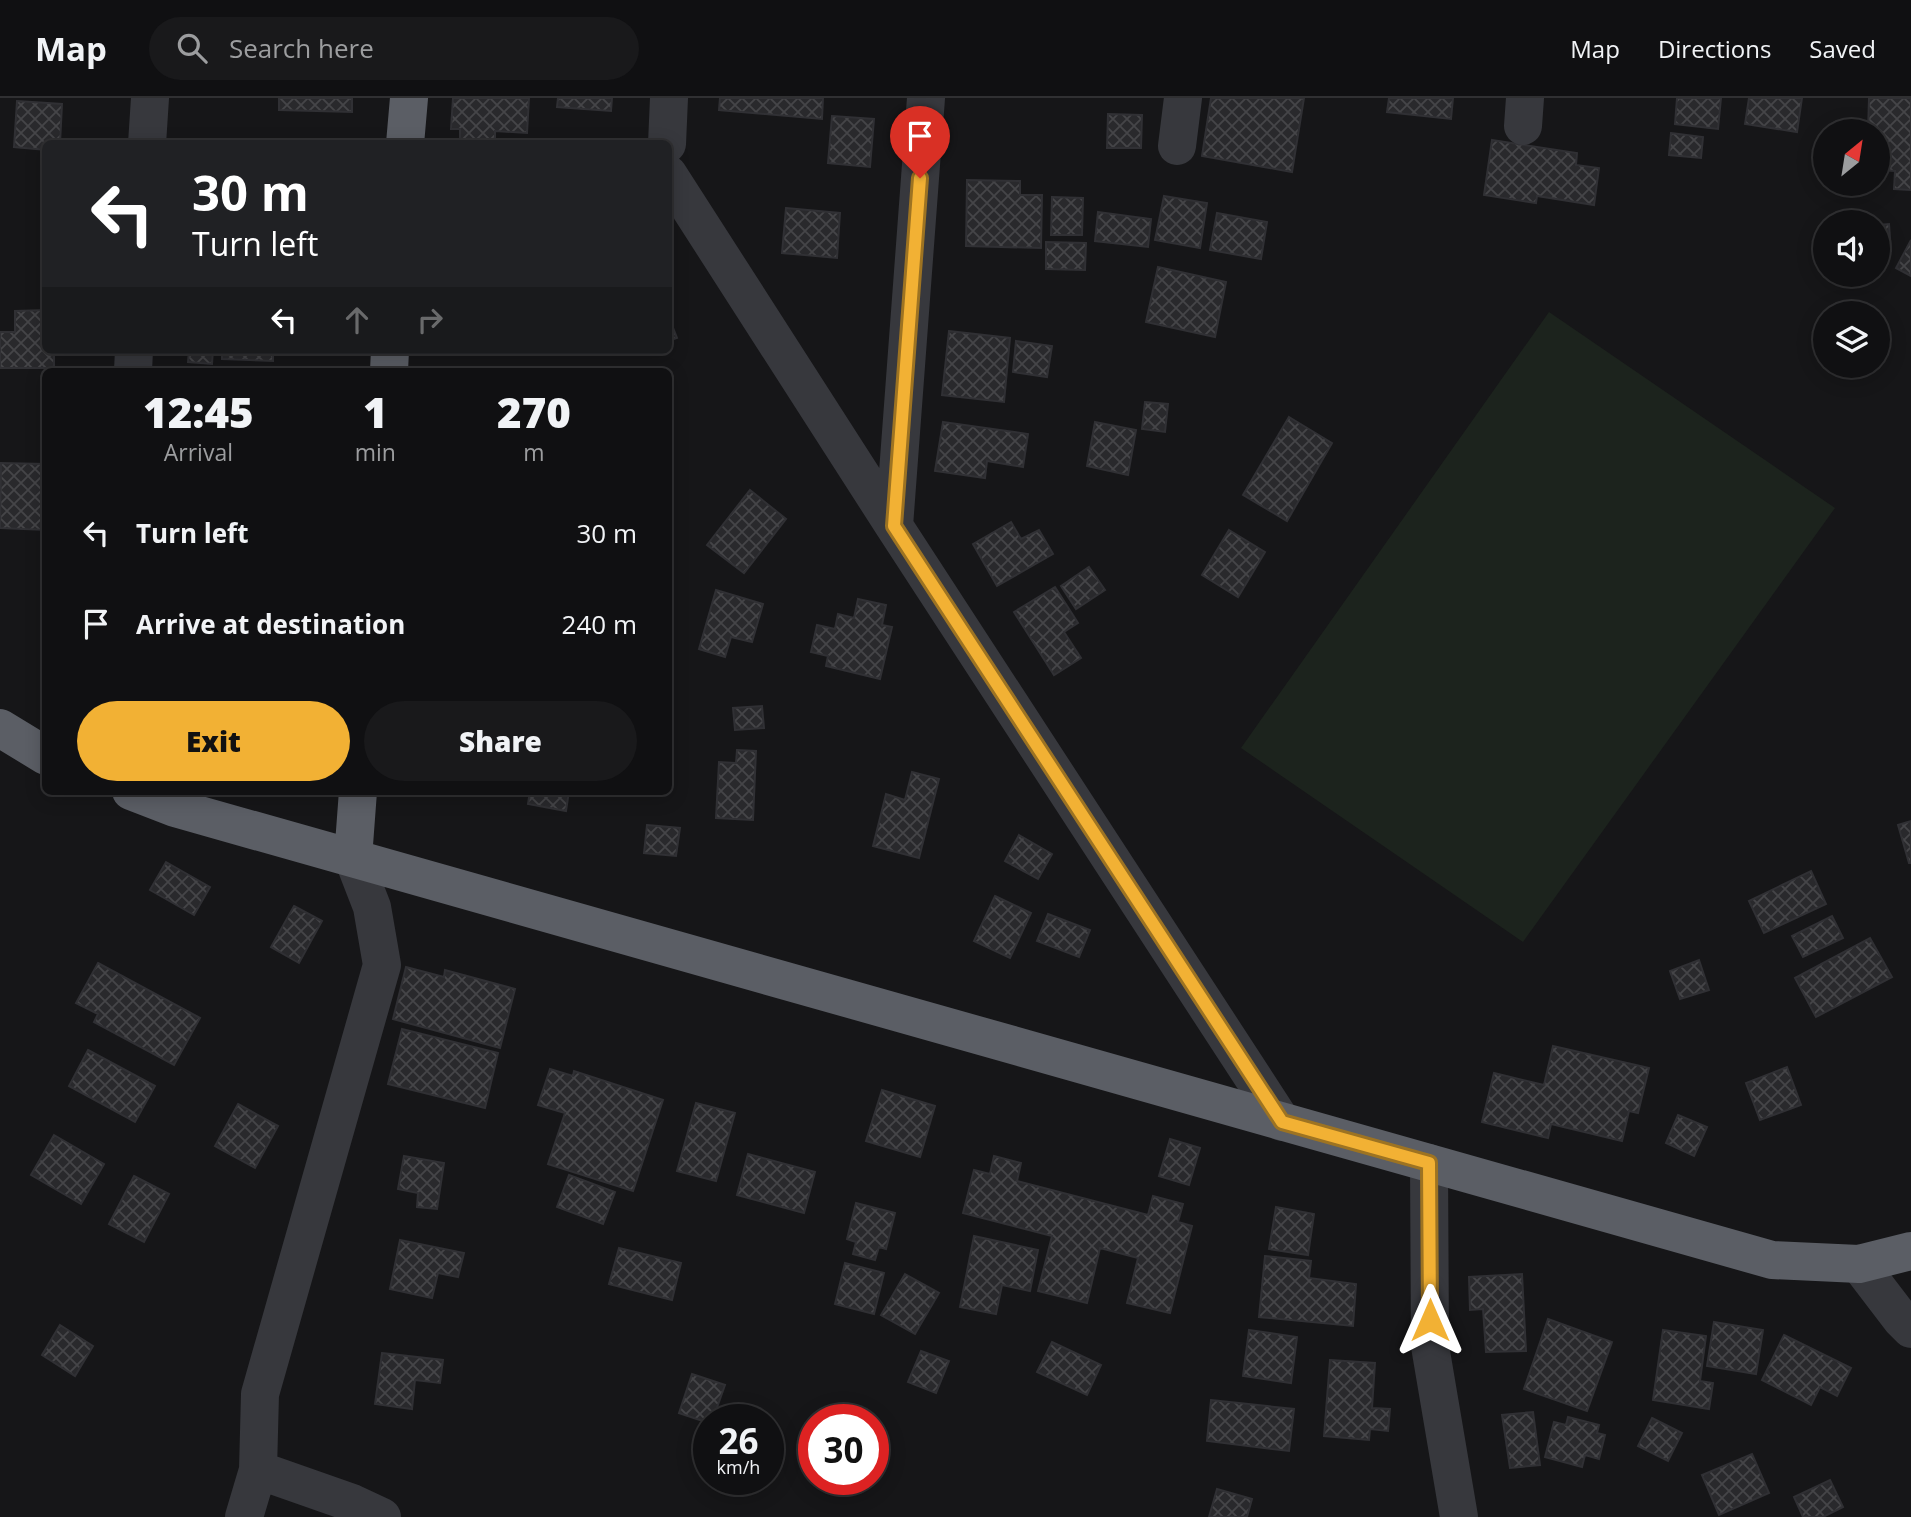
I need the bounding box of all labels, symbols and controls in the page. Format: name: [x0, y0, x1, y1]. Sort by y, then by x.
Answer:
search box: [149, 17, 639, 80]
text: Map: [35, 26, 107, 71]
icon: search: [173, 29, 211, 67]
text: Search here: [229, 30, 374, 66]
text: Map: [1570, 32, 1620, 65]
text: Directions: [1658, 32, 1771, 65]
text: Saved: [1809, 32, 1876, 65]
pin: [890, 106, 950, 178]
icon: arrive: [901, 117, 939, 155]
north arrow: [1813, 119, 1890, 196]
map controls: [1813, 119, 1890, 378]
text: 30 m: [192, 159, 309, 225]
icon: left: [77, 168, 168, 259]
button: sound: [1813, 210, 1890, 287]
text: Turn left: [192, 222, 318, 265]
icon: left: [265, 301, 303, 339]
icon: ahead: [338, 301, 376, 339]
icon: right: [411, 301, 449, 339]
button: layers: [1813, 301, 1890, 378]
text: 12:45: [143, 383, 254, 440]
text: 1: [363, 383, 388, 440]
text: 270: [497, 383, 571, 440]
text: Arrival: [164, 436, 233, 468]
text: min: [355, 436, 396, 468]
text: m: [523, 436, 545, 468]
icon: left: [77, 514, 115, 552]
text: Turn left: [136, 515, 248, 551]
text: 30 m: [576, 515, 637, 551]
icon: arrive: [77, 605, 115, 643]
text: Arrive at destination: [136, 606, 405, 642]
text: 240 m: [562, 606, 637, 642]
button: Exit: [77, 701, 350, 781]
button: Share: [364, 701, 637, 781]
position arrow: [1393, 1283, 1467, 1357]
speed limit sign: 30: [798, 1404, 889, 1495]
text: 26: [718, 1417, 759, 1464]
text: km/h: [717, 1455, 760, 1479]

